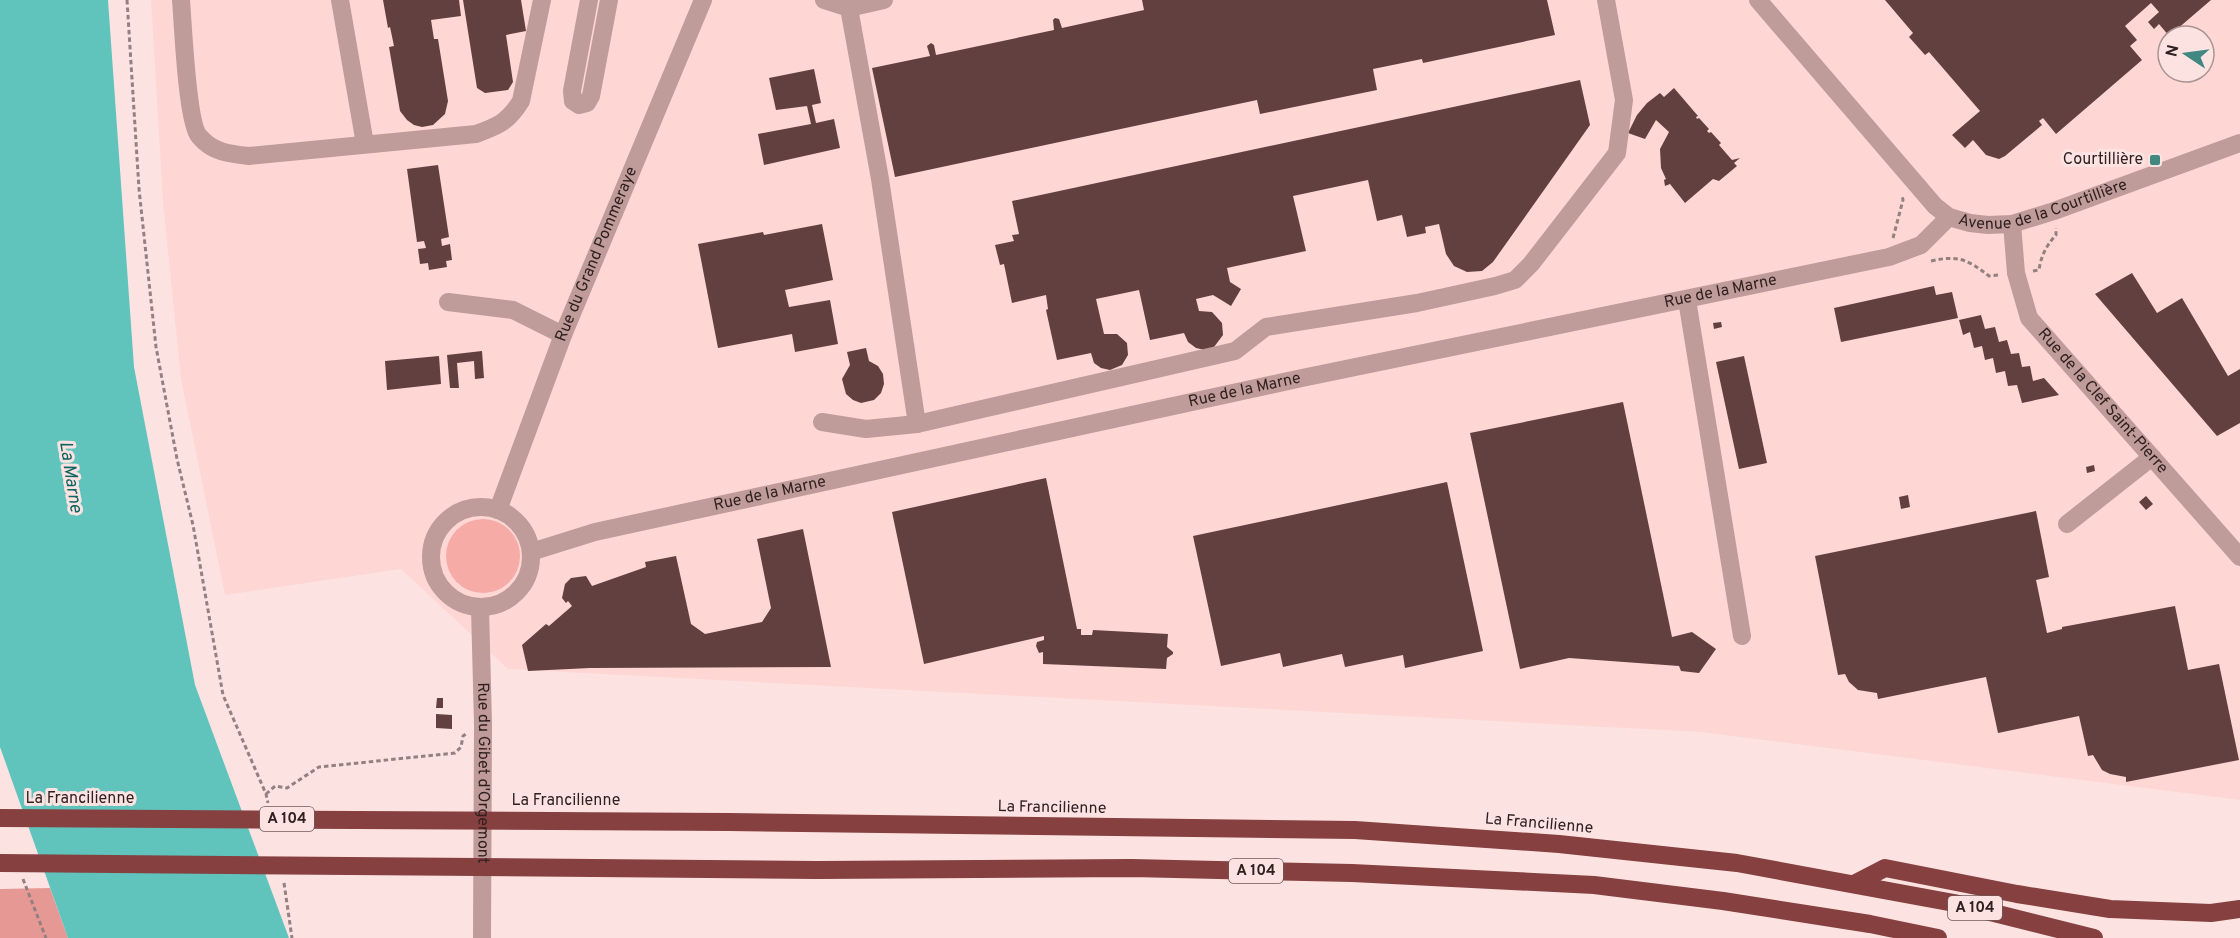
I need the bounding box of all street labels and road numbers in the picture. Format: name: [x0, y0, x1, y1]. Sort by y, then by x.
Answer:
street label: Rue du Grand Pommeraye: [551, 164, 642, 345]
street label: Avenue de la Courtillière: [1956, 175, 2130, 235]
street label: Rue de la Marne: [1662, 270, 1779, 313]
street label: Rue de la Clef Saint-Pierre: [2033, 324, 2172, 478]
street label: Rue de la Marne: [1187, 369, 1303, 412]
street label: Rue de la Marne: [712, 472, 828, 516]
street label: Rue du Gibet d'Orgemont: [472, 682, 493, 864]
street label: La Francilienne: [26, 789, 134, 809]
street label: La Francilienne: [512, 791, 620, 811]
street label: La Francilienne: [997, 797, 1107, 819]
road number: A 104: [260, 807, 314, 831]
street label: La Francilienne: [1484, 809, 1594, 839]
road number: A 104: [1229, 859, 1283, 883]
road number: A 104: [1948, 896, 2002, 920]

